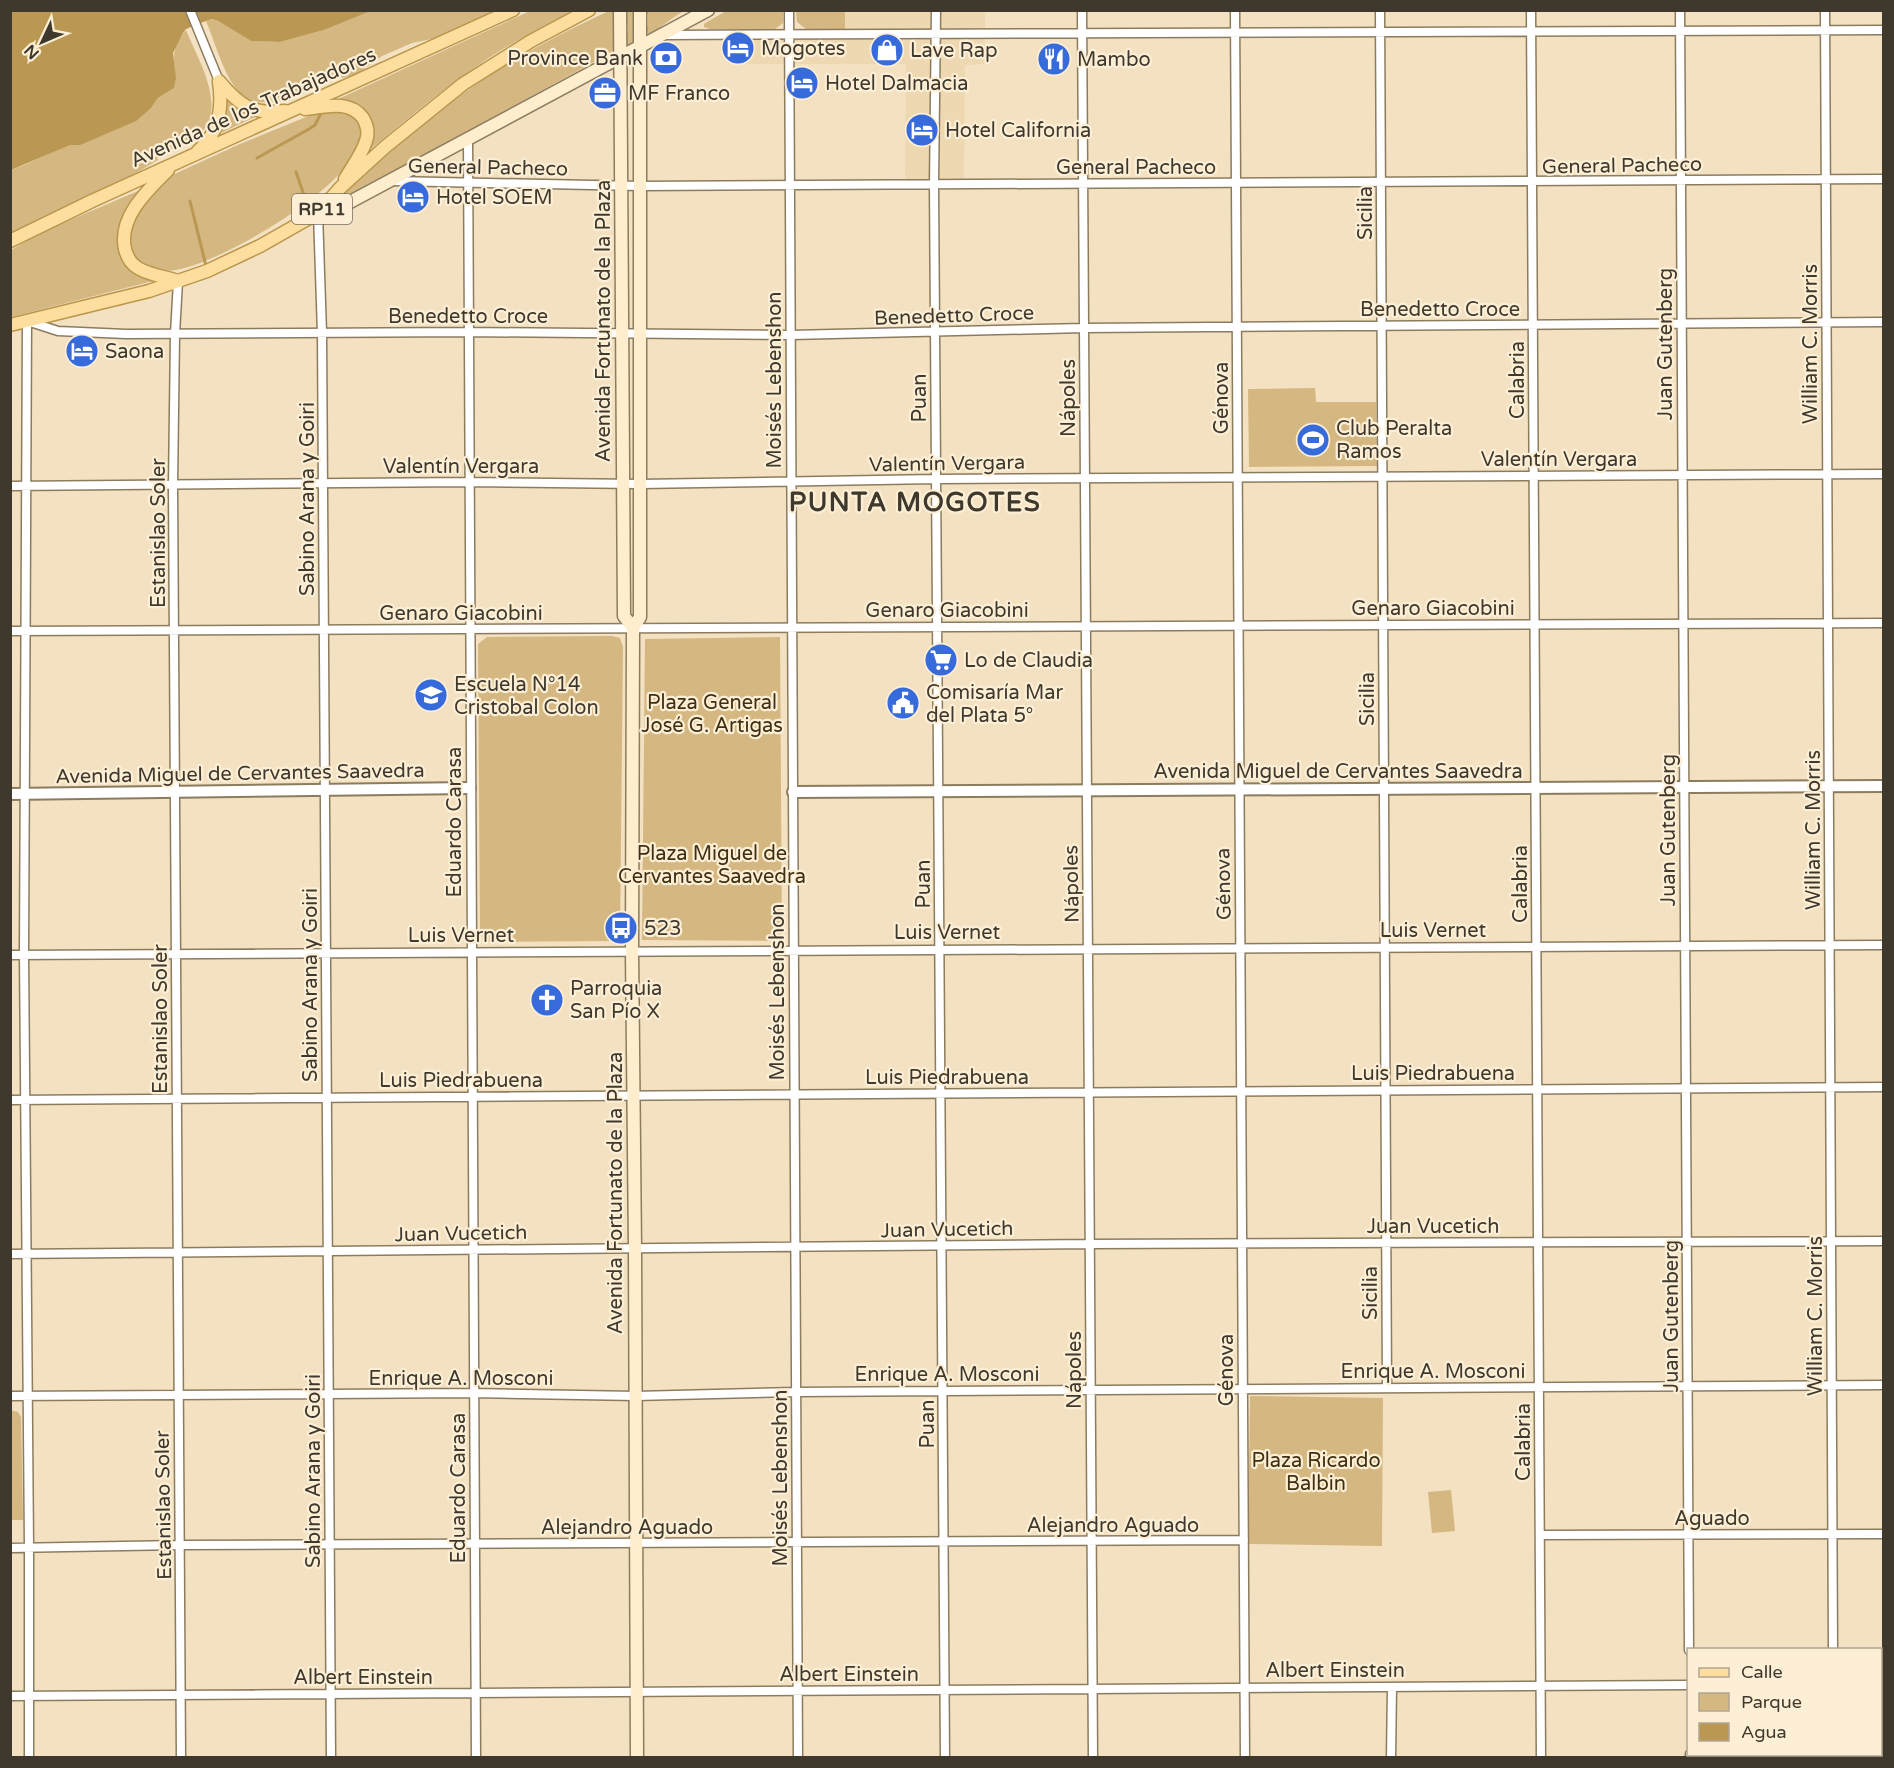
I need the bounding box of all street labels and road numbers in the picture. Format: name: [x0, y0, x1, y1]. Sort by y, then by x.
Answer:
street label: Avenida de los Trabajadores: [127, 43, 380, 173]
street label: General Pacheco: [1542, 153, 1702, 179]
street label: General Pacheco: [408, 155, 568, 181]
street label: General Pacheco: [1056, 156, 1216, 180]
street label: Avenida Fortunato de la Plaza: [592, 180, 616, 462]
street label: Sicilia: [1354, 186, 1378, 240]
road number: RP11: [292, 194, 352, 224]
street label: William C. Morris: [1799, 264, 1823, 424]
street label: Juan Gutenberg: [1654, 268, 1678, 420]
street label: Moisés Lebenshon: [763, 292, 787, 468]
street label: Benedetto Croce: [1360, 298, 1520, 322]
street label: Benedetto Croce: [874, 301, 1035, 331]
street label: Benedetto Croce: [388, 305, 548, 329]
street label: Calabria: [1506, 341, 1530, 419]
street label: Nápoles: [1057, 359, 1081, 437]
street label: Génova: [1210, 362, 1234, 434]
street label: Puan: [908, 374, 932, 422]
street label: Sabino Arana y Goiri: [296, 402, 320, 596]
street label: Valentín Vergara: [1481, 448, 1637, 472]
street label: Valentín Vergara: [869, 451, 1025, 477]
street label: Valentín Vergara: [383, 455, 539, 479]
street label: Estanislao Soler: [147, 458, 171, 608]
street label: Genaro Giacobini: [1351, 597, 1515, 621]
street label: Genaro Giacobini: [865, 599, 1029, 623]
street label: Genaro Giacobini: [379, 602, 543, 626]
street label: Sicilia: [1356, 672, 1380, 726]
street label: Eduardo Carasa: [443, 747, 467, 897]
street label: William C. Morris: [1802, 750, 1826, 910]
street label: Juan Gutenberg: [1657, 754, 1681, 906]
street label: Avenida Miguel de Cervantes Saavedra: [55, 759, 425, 789]
street label: Avenida Miguel de Cervantes Saavedra: [1153, 760, 1523, 784]
street label: Nápoles: [1059, 845, 1085, 923]
street label: Calabria: [1509, 845, 1533, 923]
street label: Génova: [1211, 848, 1237, 920]
street label: Puan: [912, 860, 936, 908]
street label: Sabino Arana y Goiri: [299, 888, 323, 1082]
street label: Moisés Lebenshon: [766, 904, 790, 1080]
street label: Luis Vernet: [1380, 919, 1487, 943]
street label: Luis Vernet: [894, 921, 1001, 945]
street label: Luis Vernet: [408, 924, 515, 948]
street label: Estanislao Soler: [149, 944, 173, 1094]
street label: Avenida Fortunato de la Plaza: [604, 1052, 628, 1334]
street label: Luis Piedrabuena: [1351, 1062, 1515, 1086]
street label: Luis Piedrabuena: [865, 1066, 1029, 1090]
street label: Luis Piedrabuena: [379, 1069, 543, 1093]
street label: Juan Vucetich: [1367, 1215, 1499, 1239]
street label: Juan Vucetich: [880, 1217, 1014, 1243]
street label: Juan Vucetich: [394, 1221, 528, 1247]
street label: William C. Morris: [1804, 1236, 1828, 1396]
street label: Juan Gutenberg: [1660, 1240, 1684, 1392]
street label: Sicilia: [1359, 1266, 1383, 1320]
street label: Nápoles: [1063, 1331, 1087, 1409]
street label: Génova: [1215, 1334, 1239, 1406]
street label: Enrique A. Mosconi: [1341, 1360, 1525, 1384]
street label: Enrique A. Mosconi: [855, 1363, 1039, 1387]
street label: Enrique A. Mosconi: [369, 1367, 553, 1391]
street label: Sabino Arana y Goiri: [302, 1374, 326, 1568]
street label: Moisés Lebenshon: [769, 1390, 793, 1566]
street label: Puan: [916, 1400, 940, 1448]
street label: Calabria: [1512, 1403, 1536, 1481]
street label: Eduardo Carasa: [447, 1413, 471, 1563]
street label: Estanislao Soler: [151, 1430, 177, 1580]
street label: Aguado: [1674, 1507, 1750, 1531]
street label: Alejandro Aguado: [1027, 1514, 1199, 1538]
street label: Alejandro Aguado: [541, 1516, 713, 1540]
street label: Albert Einstein: [1265, 1659, 1405, 1683]
street label: Albert Einstein: [779, 1663, 919, 1687]
street label: Albert Einstein: [293, 1666, 433, 1690]

